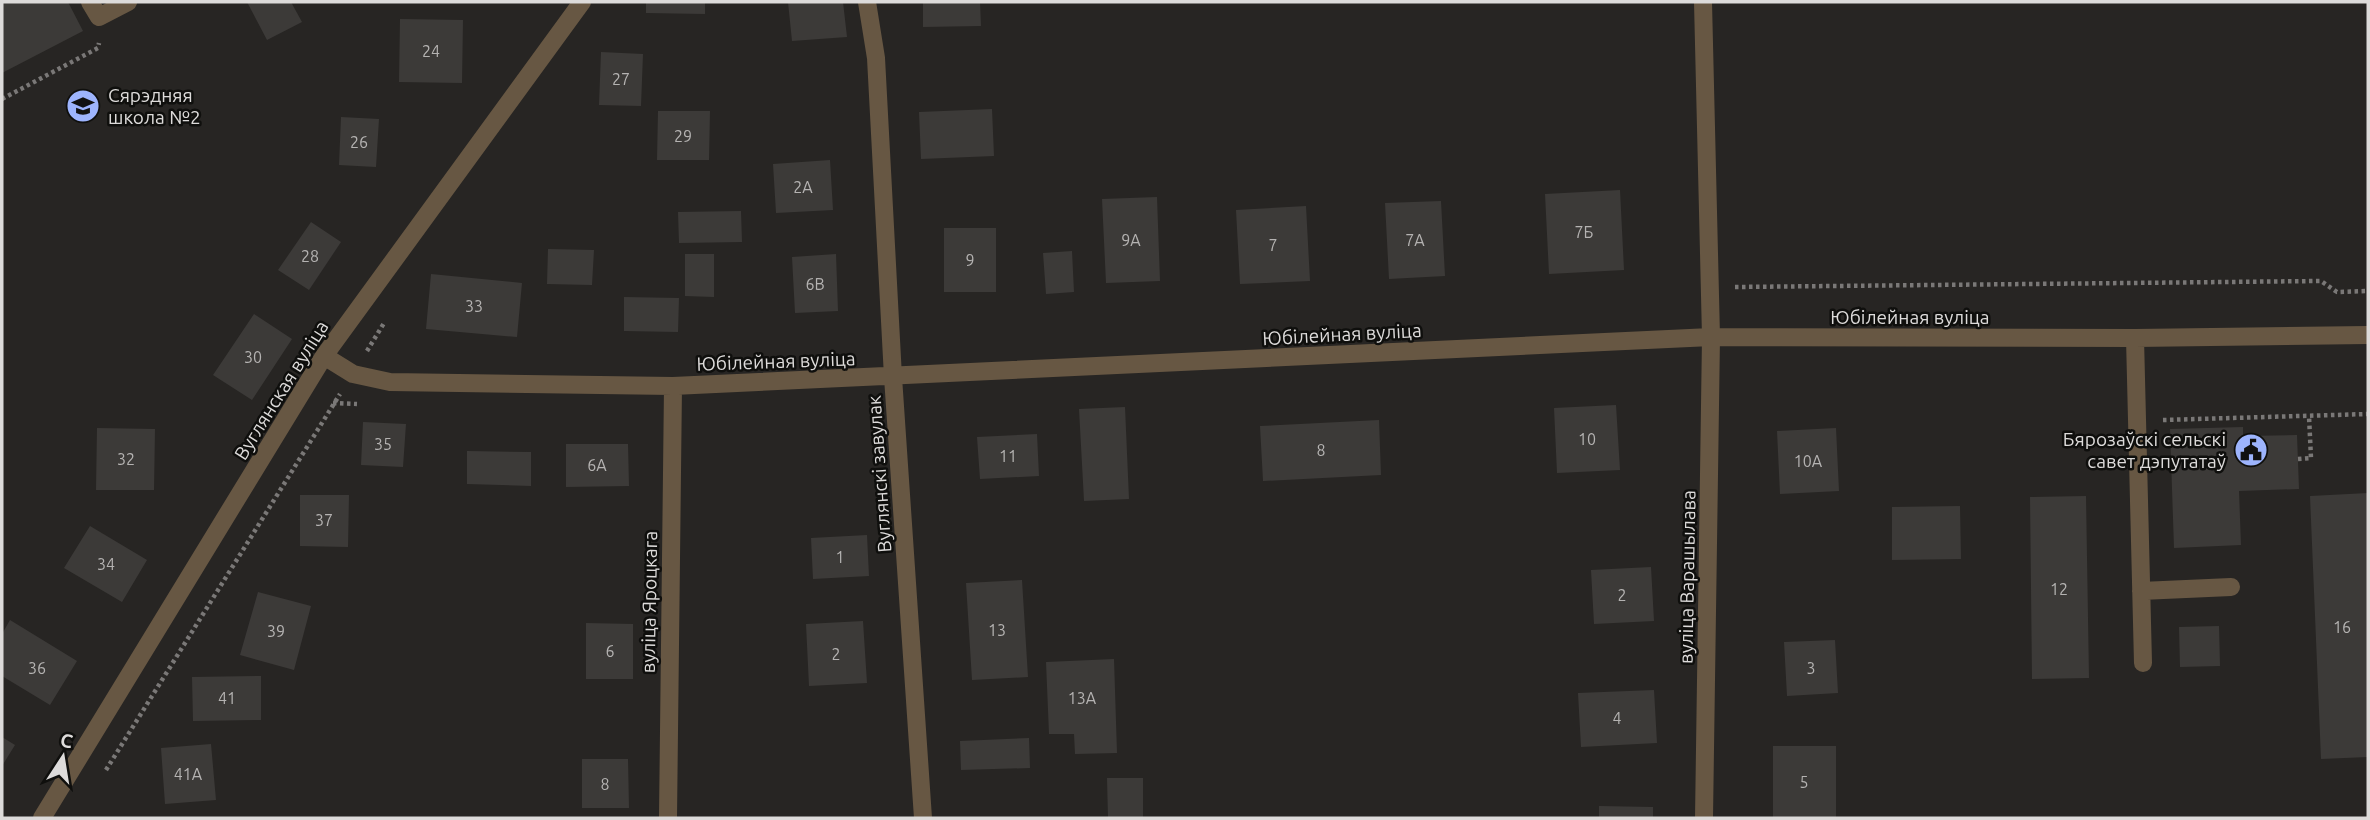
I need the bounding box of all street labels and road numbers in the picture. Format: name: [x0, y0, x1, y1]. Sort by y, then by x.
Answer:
street label: Юбілейная вуліца: [1830, 306, 1990, 328]
street label: Вуглянская вуліца: [229, 316, 333, 464]
street label: Юбілейная вуліца: [1262, 319, 1422, 349]
street label: Юбілейная вуліца: [696, 347, 856, 375]
street label: Вуглянскі завулак: [863, 395, 895, 553]
street label: вуліца Варашылава: [1674, 490, 1700, 664]
street label: вуліца Яроцкага: [637, 531, 661, 673]

